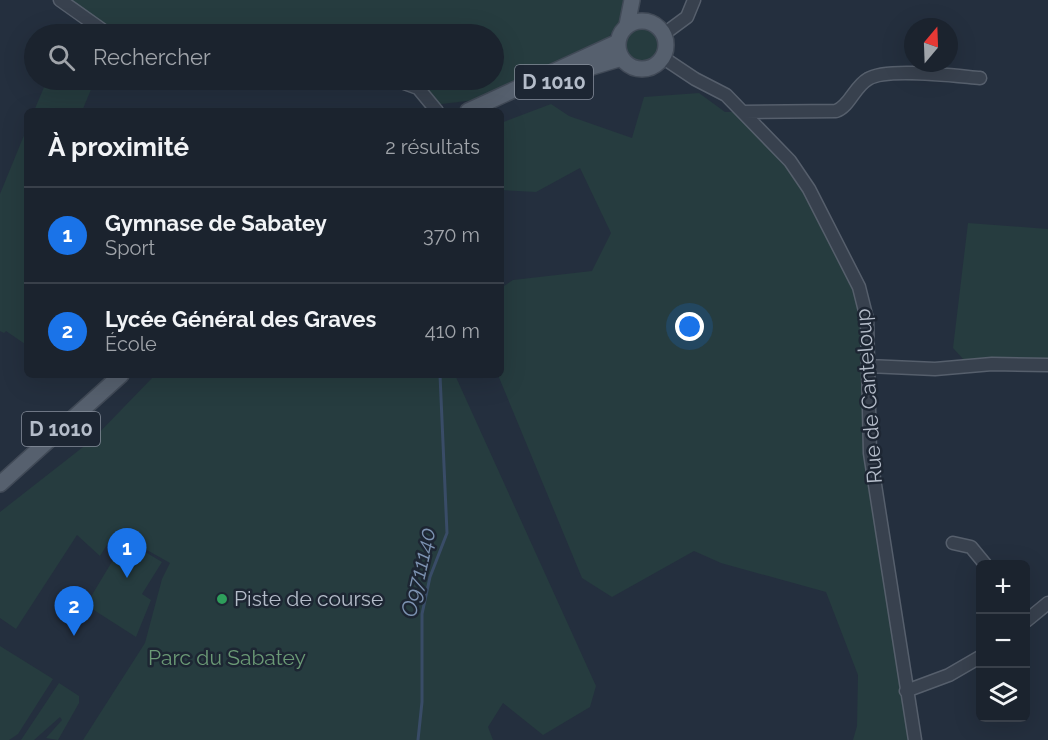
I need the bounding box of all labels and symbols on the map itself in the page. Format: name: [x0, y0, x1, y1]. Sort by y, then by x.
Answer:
north arrow: [904, 18, 958, 72]
road number: D 1010: [515, 65, 593, 99]
street label: Rue de Canteloup: [850, 308, 887, 484]
your location: [675, 312, 704, 341]
road number: D 1010: [22, 412, 100, 446]
water label: O9711140: [395, 525, 441, 619]
pin: 1: [108, 528, 146, 578]
pin: 2: [54, 586, 94, 636]
place label: Piste de course: [234, 586, 383, 611]
marker: Piste de course: [215, 592, 229, 606]
park label: Parc du Sabatey: [148, 645, 306, 670]

